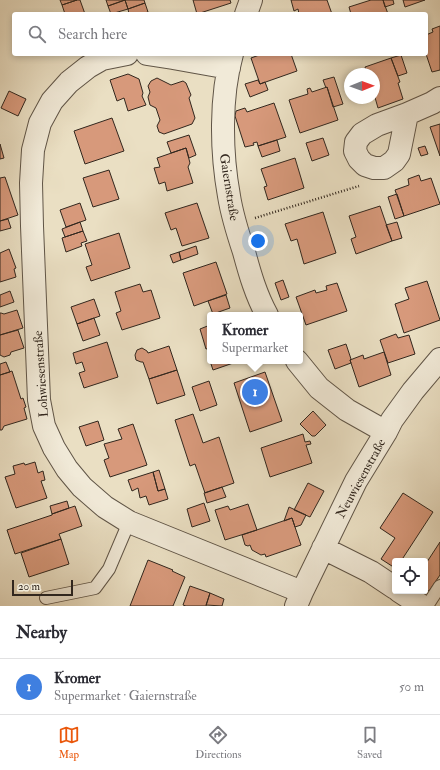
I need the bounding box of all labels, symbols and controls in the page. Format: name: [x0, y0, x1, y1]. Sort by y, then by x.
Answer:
search box: [12, 12, 428, 56]
icon: search: [26, 23, 48, 45]
text: Search here: [58, 25, 127, 44]
north arrow: [344, 68, 380, 104]
street label: Gaiernstraße: [216, 152, 242, 223]
your location: [248, 231, 268, 251]
popup: [207, 312, 303, 364]
text: Kromer: [222, 321, 268, 340]
street label: Lohwiesenstraße: [30, 329, 52, 418]
text: Supermarket: [222, 340, 288, 356]
pin: 1: [242, 377, 268, 407]
street label: Neuwiesenstraße: [332, 436, 390, 521]
map controls: [392, 558, 428, 594]
button: locate: [392, 558, 428, 594]
scale bar: [12, 578, 73, 597]
text: 20 m: [18, 580, 40, 593]
text: Nearby: [16, 622, 67, 643]
text: Kromer: [54, 669, 101, 688]
text: 1: [27, 679, 31, 695]
text: 50 m: [399, 679, 424, 695]
text: Supermarket · Gaiernstraße: [54, 688, 197, 704]
tab: Map: [58, 724, 80, 761]
tab: Directions: [195, 724, 242, 761]
tab: Saved: [357, 724, 382, 761]

